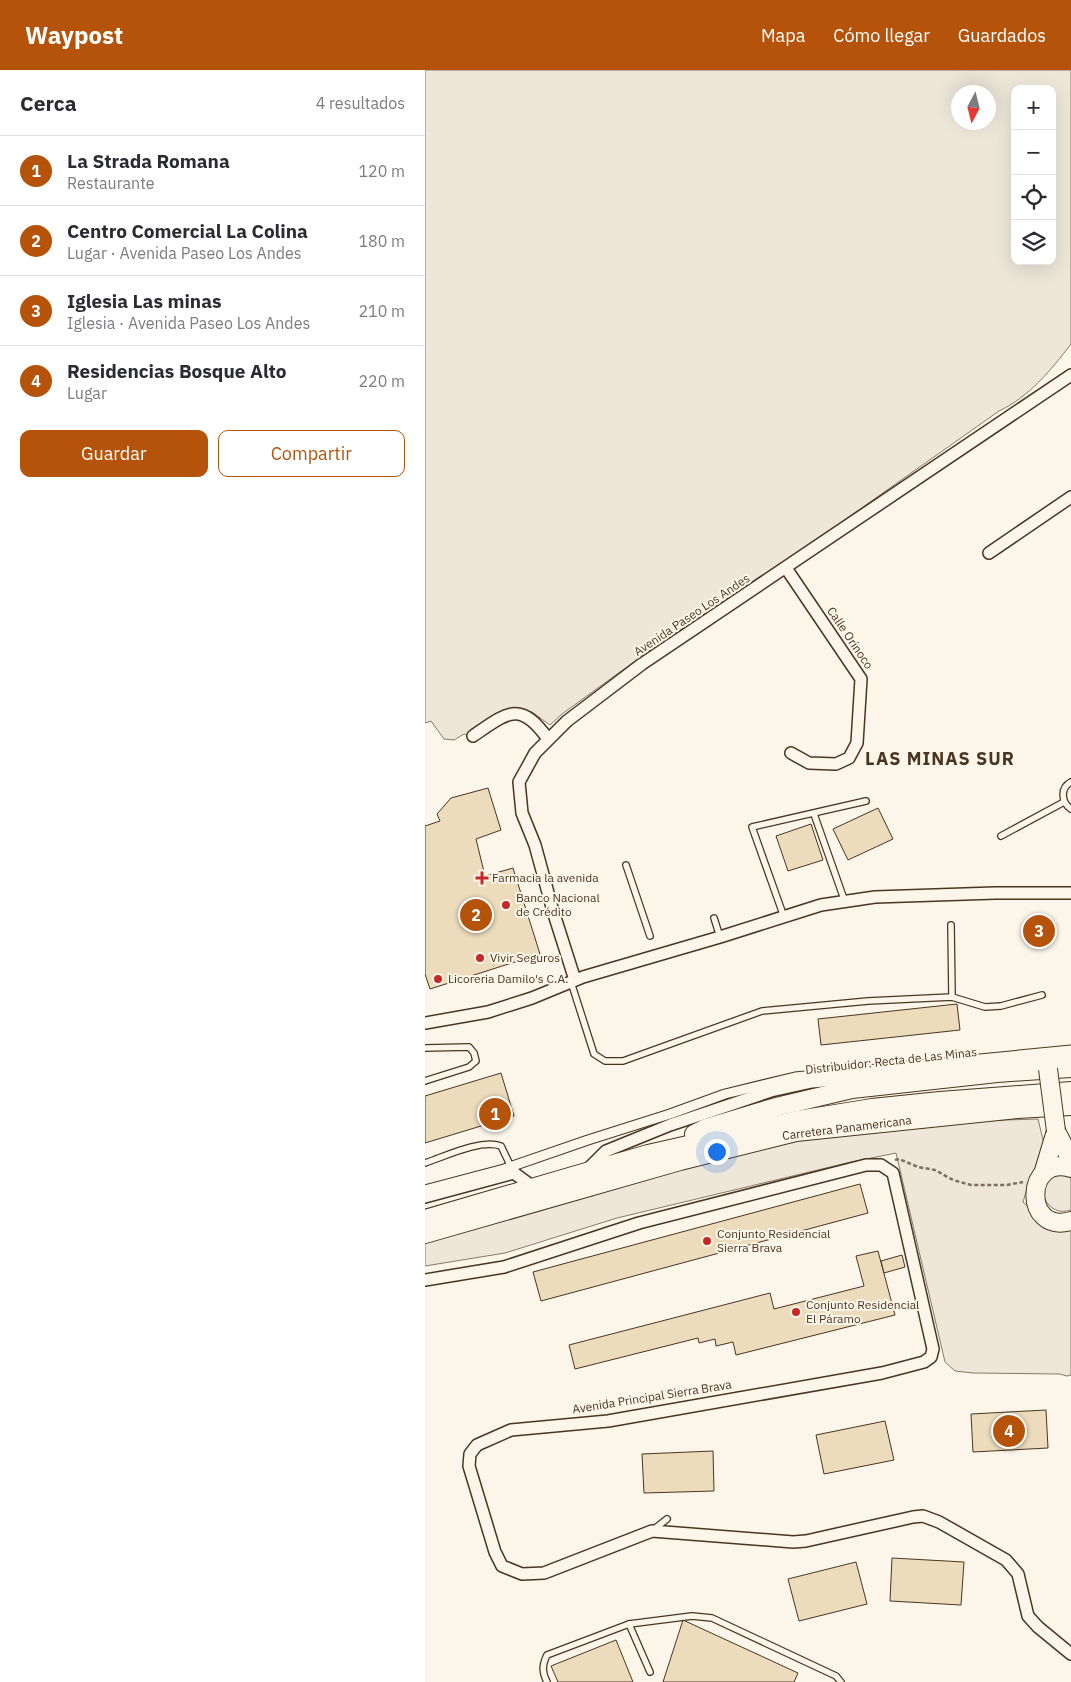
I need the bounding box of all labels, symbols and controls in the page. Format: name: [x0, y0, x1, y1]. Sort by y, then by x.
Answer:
text: Waypost: [25, 19, 123, 51]
text: Mapa: [761, 24, 805, 47]
text: Cómo llegar: [833, 24, 930, 47]
text: Guardados: [958, 24, 1046, 47]
north arrow: [951, 85, 996, 130]
map controls: [1011, 85, 1056, 265]
button: +: [1011, 85, 1056, 130]
text: Cerca: [20, 89, 77, 117]
text: 4 resultados: [316, 93, 405, 113]
button: −: [1011, 130, 1056, 175]
text: La Strada Romana: [67, 149, 230, 173]
text: 1: [31, 161, 41, 181]
text: 120 m: [358, 161, 405, 181]
text: Restaurante: [67, 173, 155, 193]
button: locate: [1011, 175, 1056, 220]
text: Centro Comercial La Colina: [67, 219, 308, 243]
button: layers: [1011, 220, 1056, 265]
text: 2: [31, 231, 41, 251]
text: 180 m: [358, 231, 405, 251]
text: Lugar · Avenida Paseo Los Andes: [67, 243, 302, 263]
text: Iglesia Las minas: [67, 289, 222, 313]
text: 3: [31, 301, 41, 321]
text: 210 m: [358, 301, 405, 321]
text: Iglesia · Avenida Paseo Los Andes: [67, 313, 310, 333]
text: Residencias Bosque Alto: [67, 359, 287, 383]
text: 4: [31, 371, 41, 391]
text: 220 m: [358, 371, 405, 391]
text: Lugar: [67, 383, 107, 403]
button: Guardar: [20, 430, 208, 477]
button: Compartir: [218, 430, 405, 477]
street label: Avenida Paseo Los Andes: [631, 570, 753, 659]
street label: Calle Orinoco: [824, 604, 877, 672]
district label: LAS MINAS SUR: [865, 747, 1015, 770]
place label: Farmacia la avenida: [492, 870, 599, 885]
marker: Farmacia la avenida: [476, 872, 488, 884]
place label: Banco Nacional de Crédito: [516, 890, 600, 919]
pin: 2: [460, 896, 492, 934]
marker: Banco Nacional de Crédito: [500, 899, 512, 911]
pin: 3: [1023, 912, 1055, 950]
place label: Vivir Seguros: [490, 950, 560, 965]
marker: Vivir Seguros: [474, 952, 486, 964]
place label: Licoreria Damilo's C.A.: [448, 971, 569, 986]
marker: Licoreria Damilo's C.A.: [432, 973, 444, 985]
street label: Distribuidor: Recta de Las Minas: [804, 1044, 978, 1077]
pin: 1: [479, 1095, 511, 1133]
street label: Carretera Panamericana: [781, 1112, 913, 1143]
your location: [704, 1139, 730, 1165]
place label: Conjunto Residencial Sierra Brava: [717, 1226, 830, 1255]
marker: Conjunto Residencial Sierra Brava: [701, 1235, 713, 1247]
place label: Conjunto Residencial El Páramo: [806, 1297, 919, 1326]
marker: Conjunto Residencial El Páramo: [790, 1306, 802, 1318]
street label: Avenida Principal Sierra Brava: [571, 1376, 733, 1417]
pin: 4: [993, 1412, 1025, 1450]

